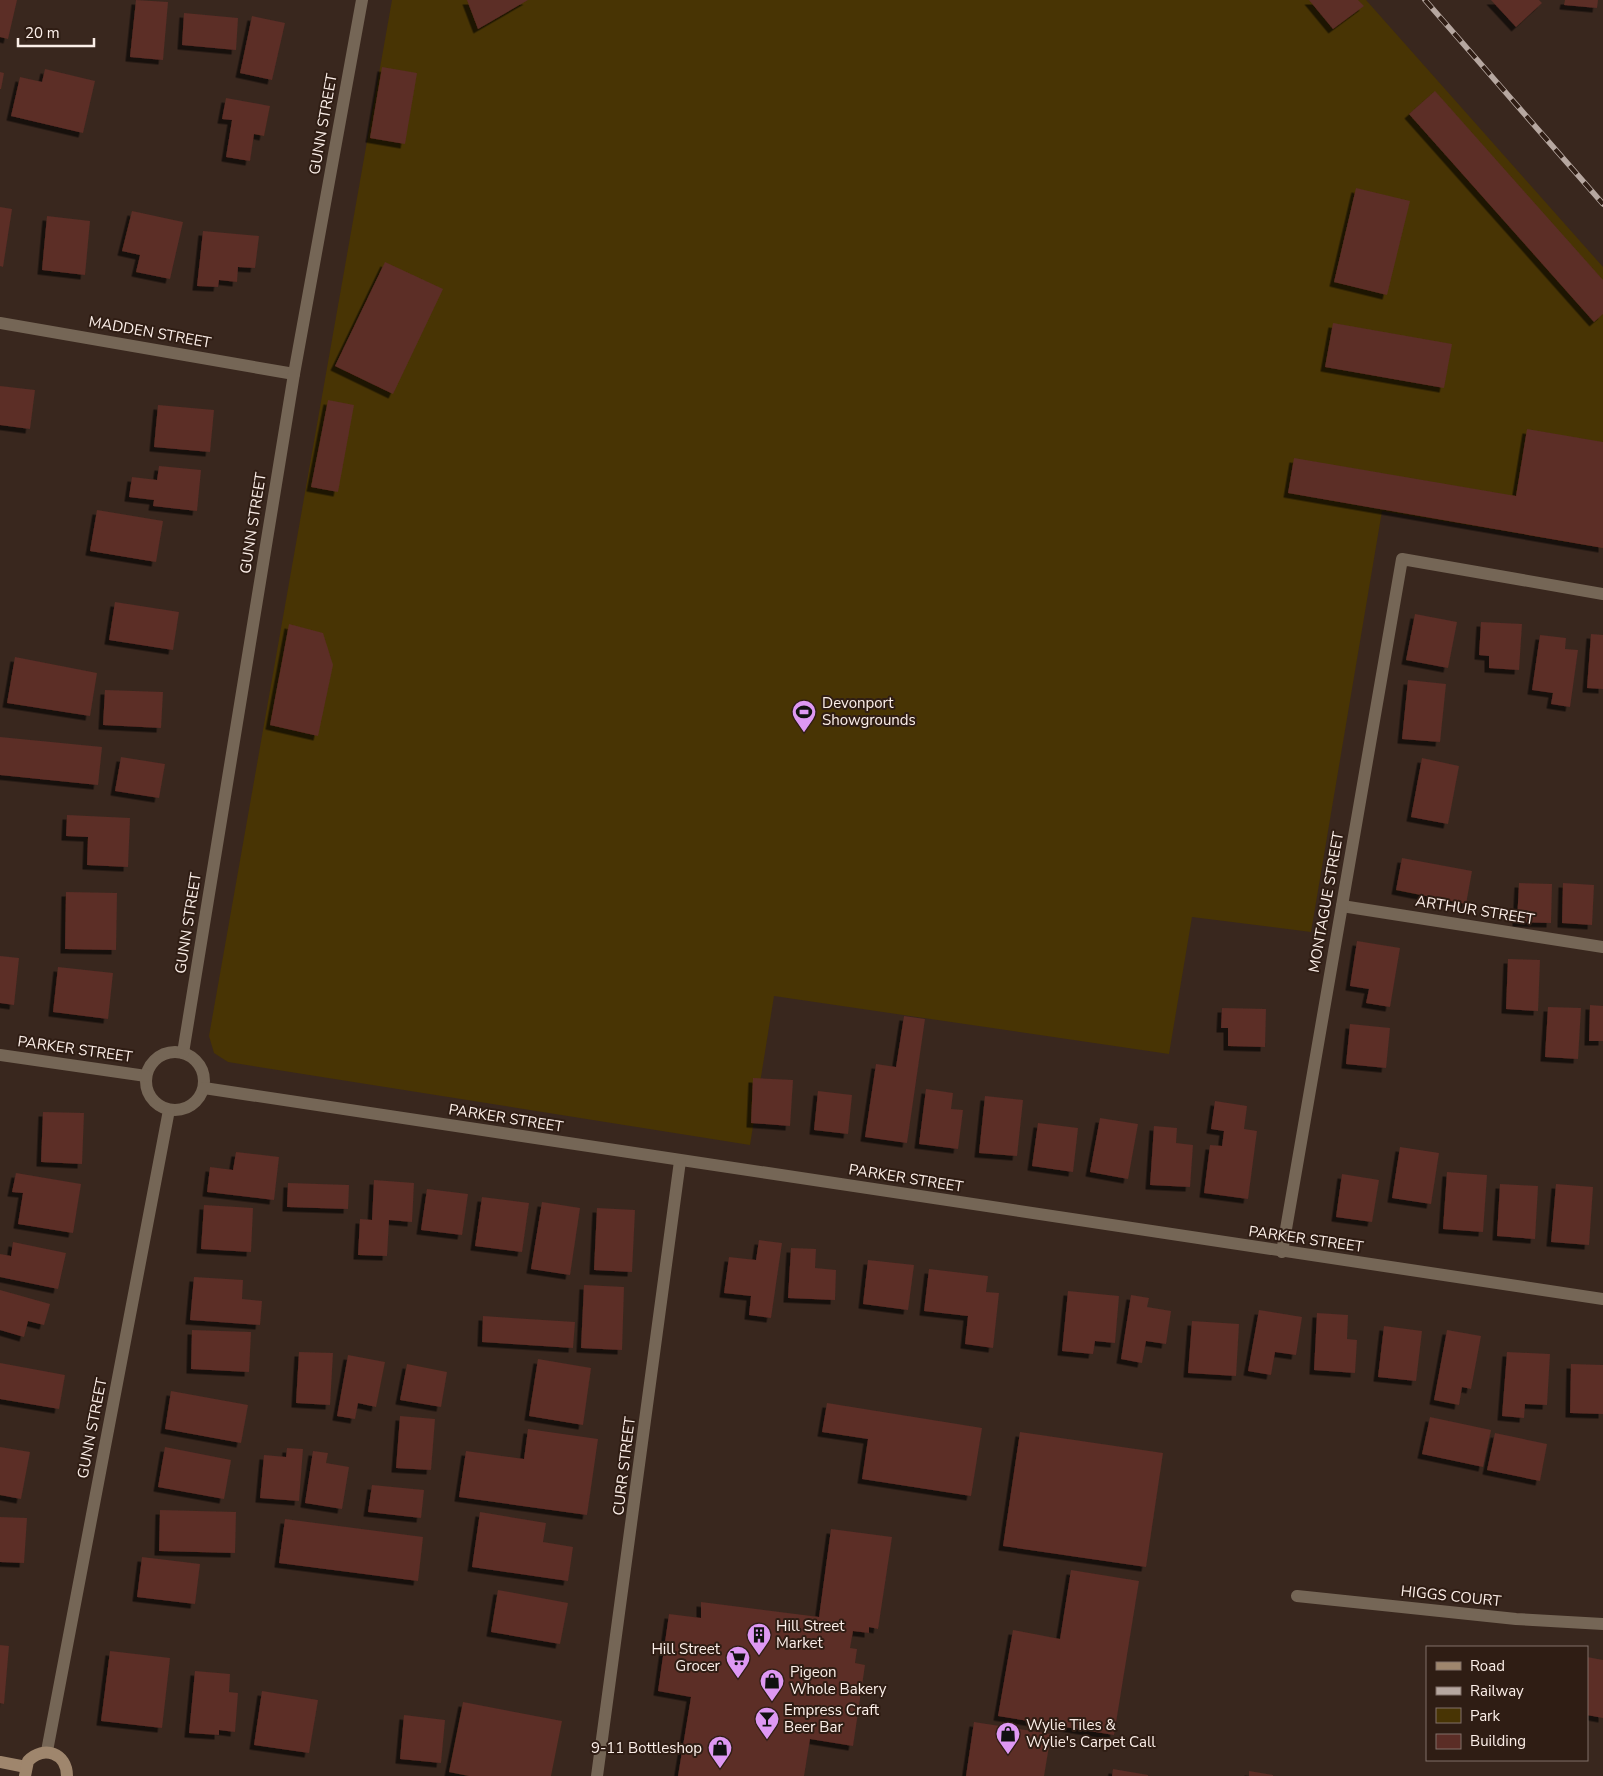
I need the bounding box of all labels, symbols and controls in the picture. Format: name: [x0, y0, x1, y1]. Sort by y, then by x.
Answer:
scale bar: [18, 15, 94, 47]
text: 20 m: [25, 23, 60, 43]
street label: GUNN STREET: [304, 72, 342, 176]
street label: MADDEN STREET: [87, 311, 213, 353]
street label: GUNN STREET: [235, 471, 271, 575]
place label: Devonport Showgrounds: [822, 693, 916, 730]
sports icon: Devonport Showgrounds: [791, 699, 817, 733]
street label: MONTAGUE STREET: [1304, 830, 1348, 974]
street label: GUNN STREET: [170, 871, 206, 975]
street label: ARTHUR STREET: [1414, 891, 1536, 929]
street label: PARKER STREET: [16, 1031, 134, 1067]
street label: PARKER STREET: [447, 1099, 565, 1137]
street label: PARKER STREET: [847, 1159, 965, 1197]
street label: PARKER STREET: [1247, 1221, 1365, 1257]
street label: GUNN STREET: [72, 1376, 112, 1480]
street label: CURR STREET: [608, 1415, 640, 1517]
street label: HIGGS COURT: [1400, 1581, 1502, 1611]
place label: Hill Street Market: [776, 1616, 845, 1653]
building icon: Hill Street Market: [746, 1622, 772, 1656]
place label: Hill Street Grocer: [651, 1639, 721, 1676]
supermarket icon: Hill Street Grocer: [725, 1645, 751, 1679]
legend: [1426, 1646, 1588, 1761]
text: Road: [1470, 1656, 1505, 1676]
place label: Pigeon Whole Bakery: [790, 1662, 887, 1699]
shop icon: Pigeon Whole Bakery: [759, 1668, 785, 1702]
text: Railway: [1470, 1681, 1524, 1701]
place label: Empress Craft Beer Bar: [784, 1700, 880, 1737]
bar icon: Empress Craft Beer Bar: [754, 1706, 780, 1740]
text: Park: [1470, 1706, 1500, 1726]
place label: Wylie Tiles & Wylie's Carpet Call: [1026, 1715, 1156, 1752]
shop icon: Wylie Tiles & Wylie's Carpet Call: [995, 1721, 1021, 1755]
text: Building: [1470, 1731, 1526, 1751]
shop icon: 9-11 Bottleshop: [707, 1735, 733, 1769]
place label: 9-11 Bottleshop: [591, 1738, 702, 1758]

